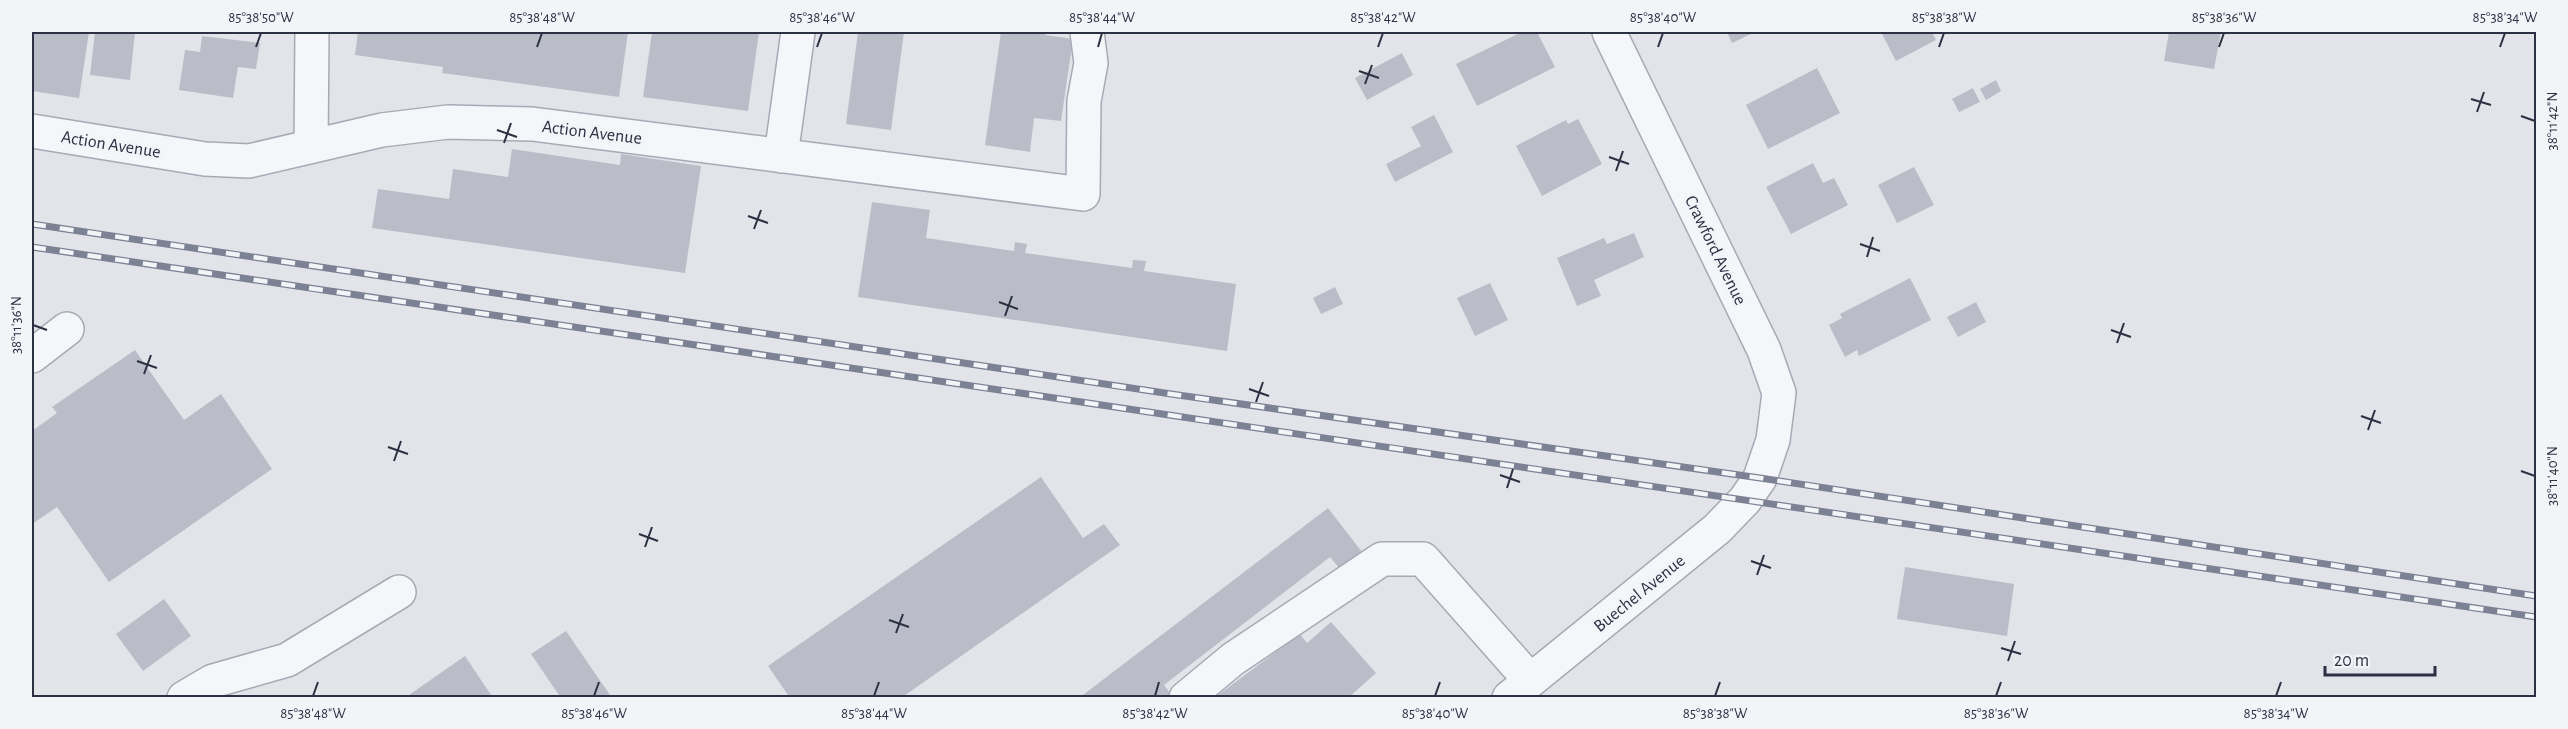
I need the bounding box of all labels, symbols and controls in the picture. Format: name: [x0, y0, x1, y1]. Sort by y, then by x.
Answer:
text: 85°38'50"W: [228, 10, 294, 25]
text: 85°38'48"W: [509, 10, 575, 25]
text: 85°38'46"W: [789, 10, 855, 25]
text: 85°38'44"W: [1069, 10, 1135, 25]
text: 85°38'42"W: [1350, 10, 1416, 25]
text: 85°38'40"W: [1630, 10, 1697, 25]
text: 85°38'38"W: [1912, 10, 1977, 25]
text: 85°38'36"W: [2192, 10, 2257, 25]
text: 85°38'34"W: [2473, 10, 2538, 25]
text: 38°11'42"N: [2545, 92, 2560, 150]
street label: Action Avenue: [541, 118, 643, 148]
street label: Action Avenue: [60, 128, 162, 162]
street label: Crawford Avenue: [1681, 193, 1749, 308]
text: 38°11'36"N: [9, 296, 24, 354]
text: 38°11'40"N: [2545, 446, 2560, 506]
street label: Buechel Avenue: [1591, 552, 1689, 636]
scale bar: [2325, 639, 2434, 677]
text: 20 m: [2334, 652, 2369, 670]
text: 85°38'48"W: [280, 706, 346, 721]
text: 85°38'46"W: [561, 706, 627, 721]
text: 85°38'44"W: [841, 706, 907, 721]
text: 85°38'42"W: [1122, 706, 1188, 721]
text: 85°38'40"W: [1402, 706, 1469, 721]
text: 85°38'38"W: [1683, 706, 1748, 721]
text: 85°38'36"W: [1964, 706, 2029, 721]
text: 85°38'34"W: [2244, 706, 2309, 721]

